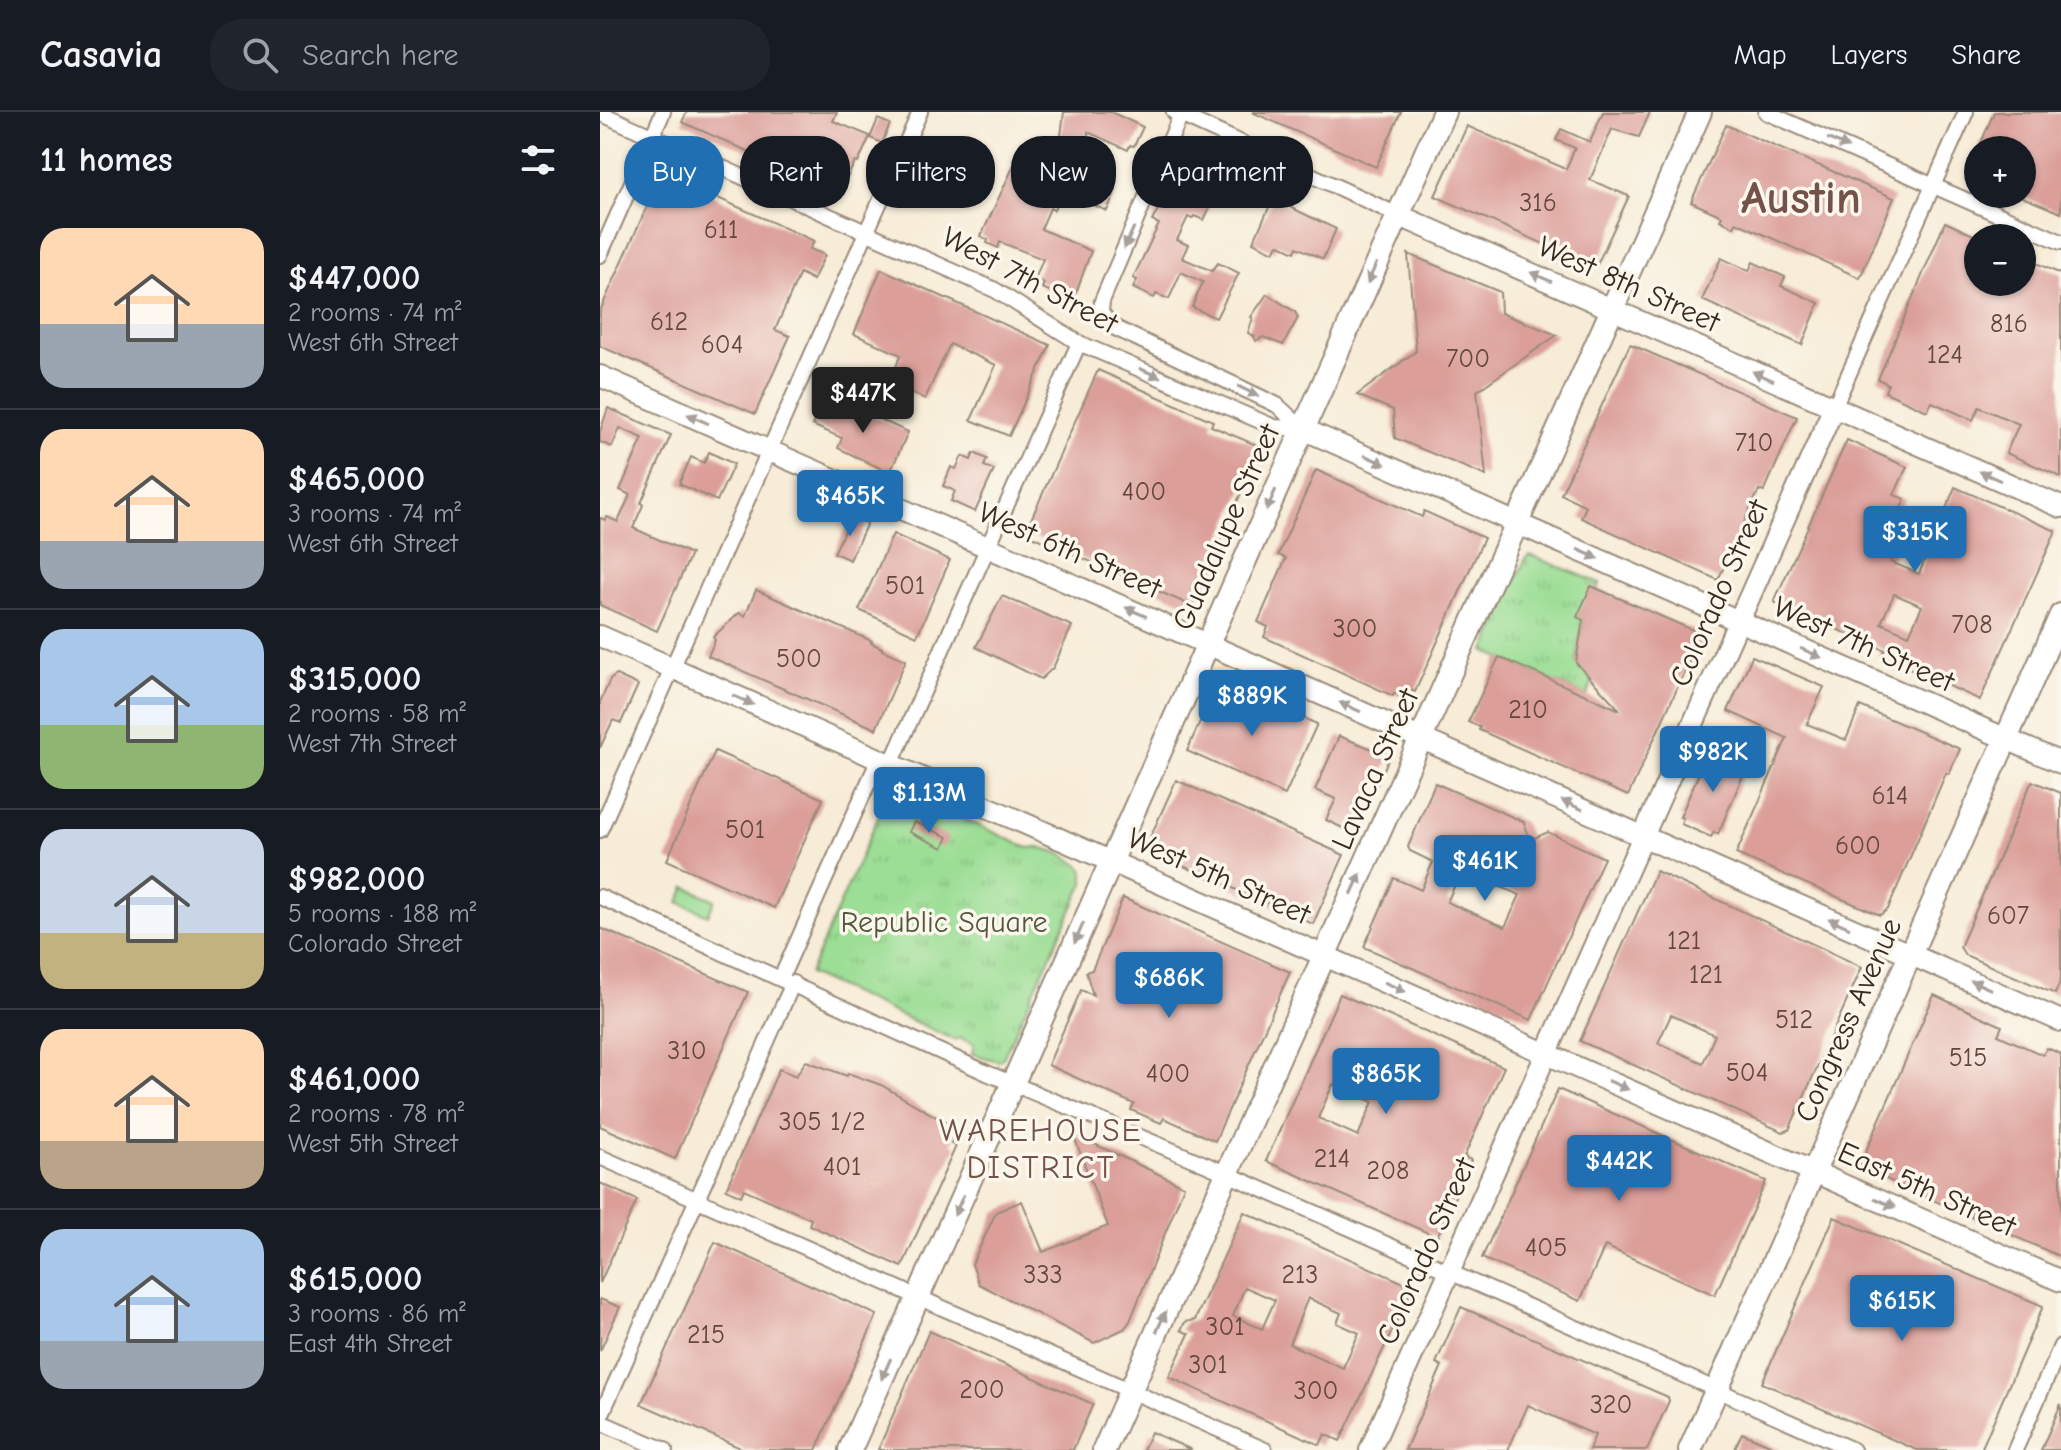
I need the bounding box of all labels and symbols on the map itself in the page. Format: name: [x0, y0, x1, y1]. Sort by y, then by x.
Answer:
one-way arrow: [1826, 137, 1850, 150]
district label: Austin: [1741, 172, 1861, 225]
house number: 316: [1519, 188, 1557, 218]
house number: 611: [704, 215, 738, 245]
street label: West 7th Street: [936, 219, 1125, 342]
one-way arrow: [1123, 227, 1136, 250]
street label: West 8th Street: [1532, 229, 1726, 341]
one-way arrow: [1366, 262, 1379, 285]
one-way arrow: [1529, 271, 1552, 284]
house number: 612: [650, 307, 688, 337]
house number: 816: [1990, 309, 2028, 339]
house number: 604: [701, 330, 743, 360]
house number: 124: [1927, 340, 1963, 370]
house number: 700: [1446, 344, 1490, 374]
pin: $447K: [807, 367, 919, 435]
one-way arrow: [1139, 367, 1162, 380]
one-way arrow: [1751, 369, 1775, 382]
one-way arrow: [1237, 384, 1260, 398]
one-way arrow: [686, 412, 710, 426]
street label: Guadalupe Street: [1165, 418, 1288, 636]
house number: 710: [1735, 428, 1773, 458]
one-way arrow: [1363, 453, 1386, 467]
one-way arrow: [1978, 469, 2001, 482]
pin: $465K: [794, 470, 906, 538]
house number: 400: [1122, 477, 1166, 507]
one-way arrow: [1265, 488, 1278, 512]
street label: Colorado Street: [1663, 493, 1777, 692]
street label: West 6th Street: [973, 495, 1168, 607]
pin: $315K: [1859, 506, 1971, 574]
one-way arrow: [1576, 548, 1600, 561]
house number: 501: [885, 571, 925, 601]
street label: West 7th Street: [1768, 589, 1961, 700]
one-way arrow: [1124, 606, 1148, 619]
house number: 708: [1951, 610, 1993, 640]
house number: 300: [1333, 614, 1377, 644]
house number: 500: [776, 644, 822, 674]
one-way arrow: [1799, 646, 1823, 659]
pin: $889K: [1196, 670, 1308, 738]
street label: Lavaca Street: [1324, 682, 1427, 855]
one-way arrow: [731, 694, 755, 707]
house number: 210: [1508, 695, 1548, 725]
one-way arrow: [1338, 700, 1361, 713]
pin: $982K: [1657, 726, 1769, 794]
pin: $1.13M: [864, 767, 994, 835]
house number: 614: [1872, 781, 1908, 811]
one-way arrow: [1560, 798, 1584, 811]
house number: 501: [725, 815, 765, 845]
street label: West 5th Street: [1122, 821, 1317, 933]
house number: 600: [1835, 831, 1881, 861]
pin: $461K: [1429, 835, 1541, 903]
one-way arrow: [1349, 873, 1363, 896]
house number: 607: [1987, 901, 2029, 931]
park label: Republic Square: [841, 905, 1047, 940]
street label: Congress Avenue: [1788, 913, 1909, 1128]
one-way arrow: [1827, 916, 1851, 930]
one-way arrow: [1072, 921, 1085, 944]
house number: 121: [1667, 926, 1701, 956]
pin: $686K: [1113, 952, 1225, 1020]
house number: 121: [1689, 960, 1723, 990]
one-way arrow: [1970, 979, 1993, 992]
one-way arrow: [1384, 981, 1407, 994]
house number: 512: [1775, 1005, 1813, 1035]
house number: 310: [667, 1036, 707, 1066]
house number: 515: [1949, 1043, 1987, 1073]
pin: $865K: [1330, 1048, 1442, 1116]
house number: 504: [1726, 1058, 1768, 1088]
house number: 400: [1146, 1059, 1190, 1089]
one-way arrow: [1606, 1079, 1630, 1092]
house number: 305 1/2: [779, 1107, 866, 1137]
district label: WAREHOUSE DISTRICT: [939, 1112, 1143, 1186]
pin: $442K: [1563, 1135, 1675, 1203]
street label: East 5th Street: [1833, 1135, 2022, 1245]
house number: 214: [1314, 1144, 1350, 1174]
street label: Colorado Street: [1370, 1151, 1484, 1350]
house number: 401: [823, 1152, 861, 1182]
house number: 208: [1367, 1156, 1409, 1186]
one-way arrow: [952, 1193, 965, 1217]
one-way arrow: [1873, 1197, 1896, 1210]
house number: 405: [1525, 1233, 1567, 1263]
house number: 333: [1023, 1260, 1063, 1290]
house number: 213: [1281, 1260, 1319, 1290]
pin: $615K: [1846, 1275, 1958, 1343]
one-way arrow: [1155, 1310, 1168, 1334]
house number: 301: [1205, 1312, 1245, 1342]
house number: 215: [687, 1320, 725, 1350]
house number: 301: [1188, 1350, 1228, 1380]
one-way arrow: [880, 1357, 893, 1381]
house number: 200: [959, 1375, 1005, 1405]
house number: 300: [1294, 1376, 1338, 1406]
house number: 320: [1590, 1390, 1632, 1420]

